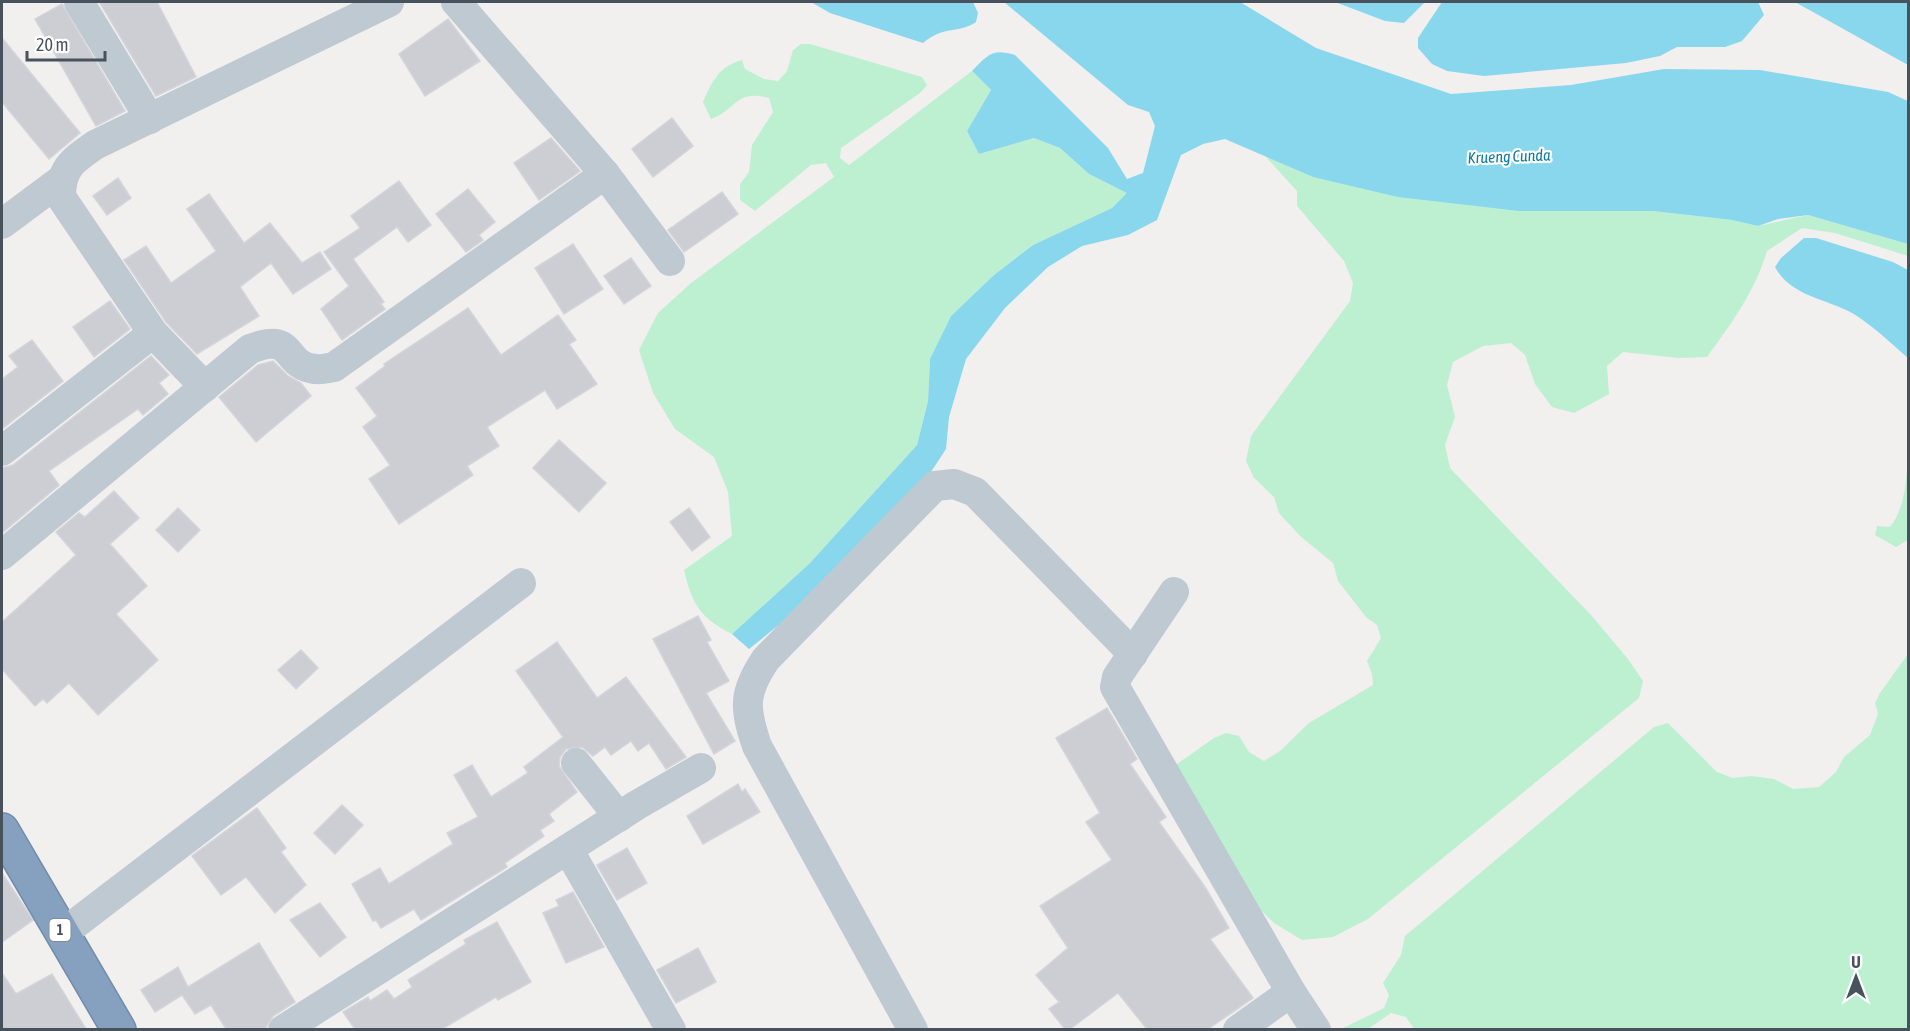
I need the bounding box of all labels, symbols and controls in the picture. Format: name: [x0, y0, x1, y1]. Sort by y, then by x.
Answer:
scale bar: [27, 24, 105, 62]
text: 20 m: [36, 34, 68, 55]
water label: Krueng Cunda: [1467, 146, 1551, 167]
road number: 1: [50, 919, 70, 941]
north arrow: [1826, 947, 1886, 1007]
text: U: [1851, 953, 1861, 971]

